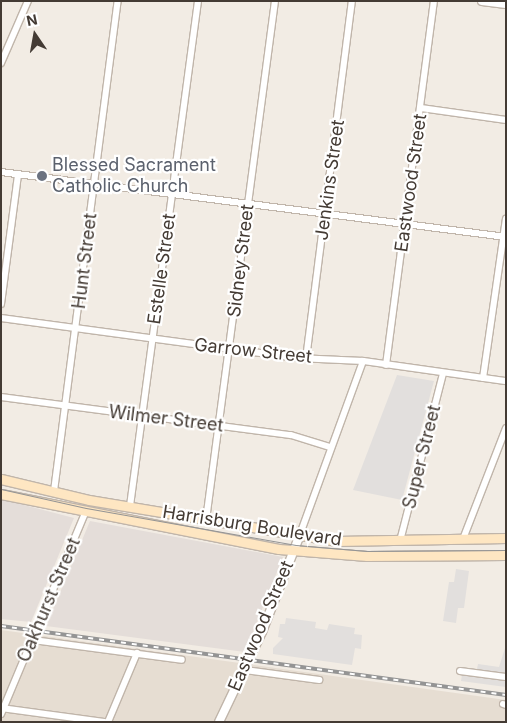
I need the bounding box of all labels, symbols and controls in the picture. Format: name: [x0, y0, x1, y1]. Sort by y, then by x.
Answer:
north arrow: [10, 10, 60, 60]
text: N: [25, 10, 39, 29]
street label: Eastwood Street: [391, 112, 431, 254]
street label: Jenkins Street: [311, 118, 349, 242]
place label: Blessed Sacrament Catholic Church: [52, 155, 216, 198]
marker: Blessed Sacrament Catholic Church: [36, 170, 48, 182]
street label: Sidney Street: [223, 203, 259, 319]
street label: Hunt Street: [68, 212, 102, 310]
street label: Estelle Street: [144, 212, 180, 326]
street label: Garrow Street: [193, 334, 313, 368]
street label: Wilmer Street: [107, 401, 225, 437]
street label: Super Street: [399, 403, 445, 511]
street label: Harrisburg Boulevard: [161, 501, 343, 551]
street label: Oakhurst Street: [13, 535, 85, 665]
street label: Eastwood Street: [224, 558, 298, 694]

